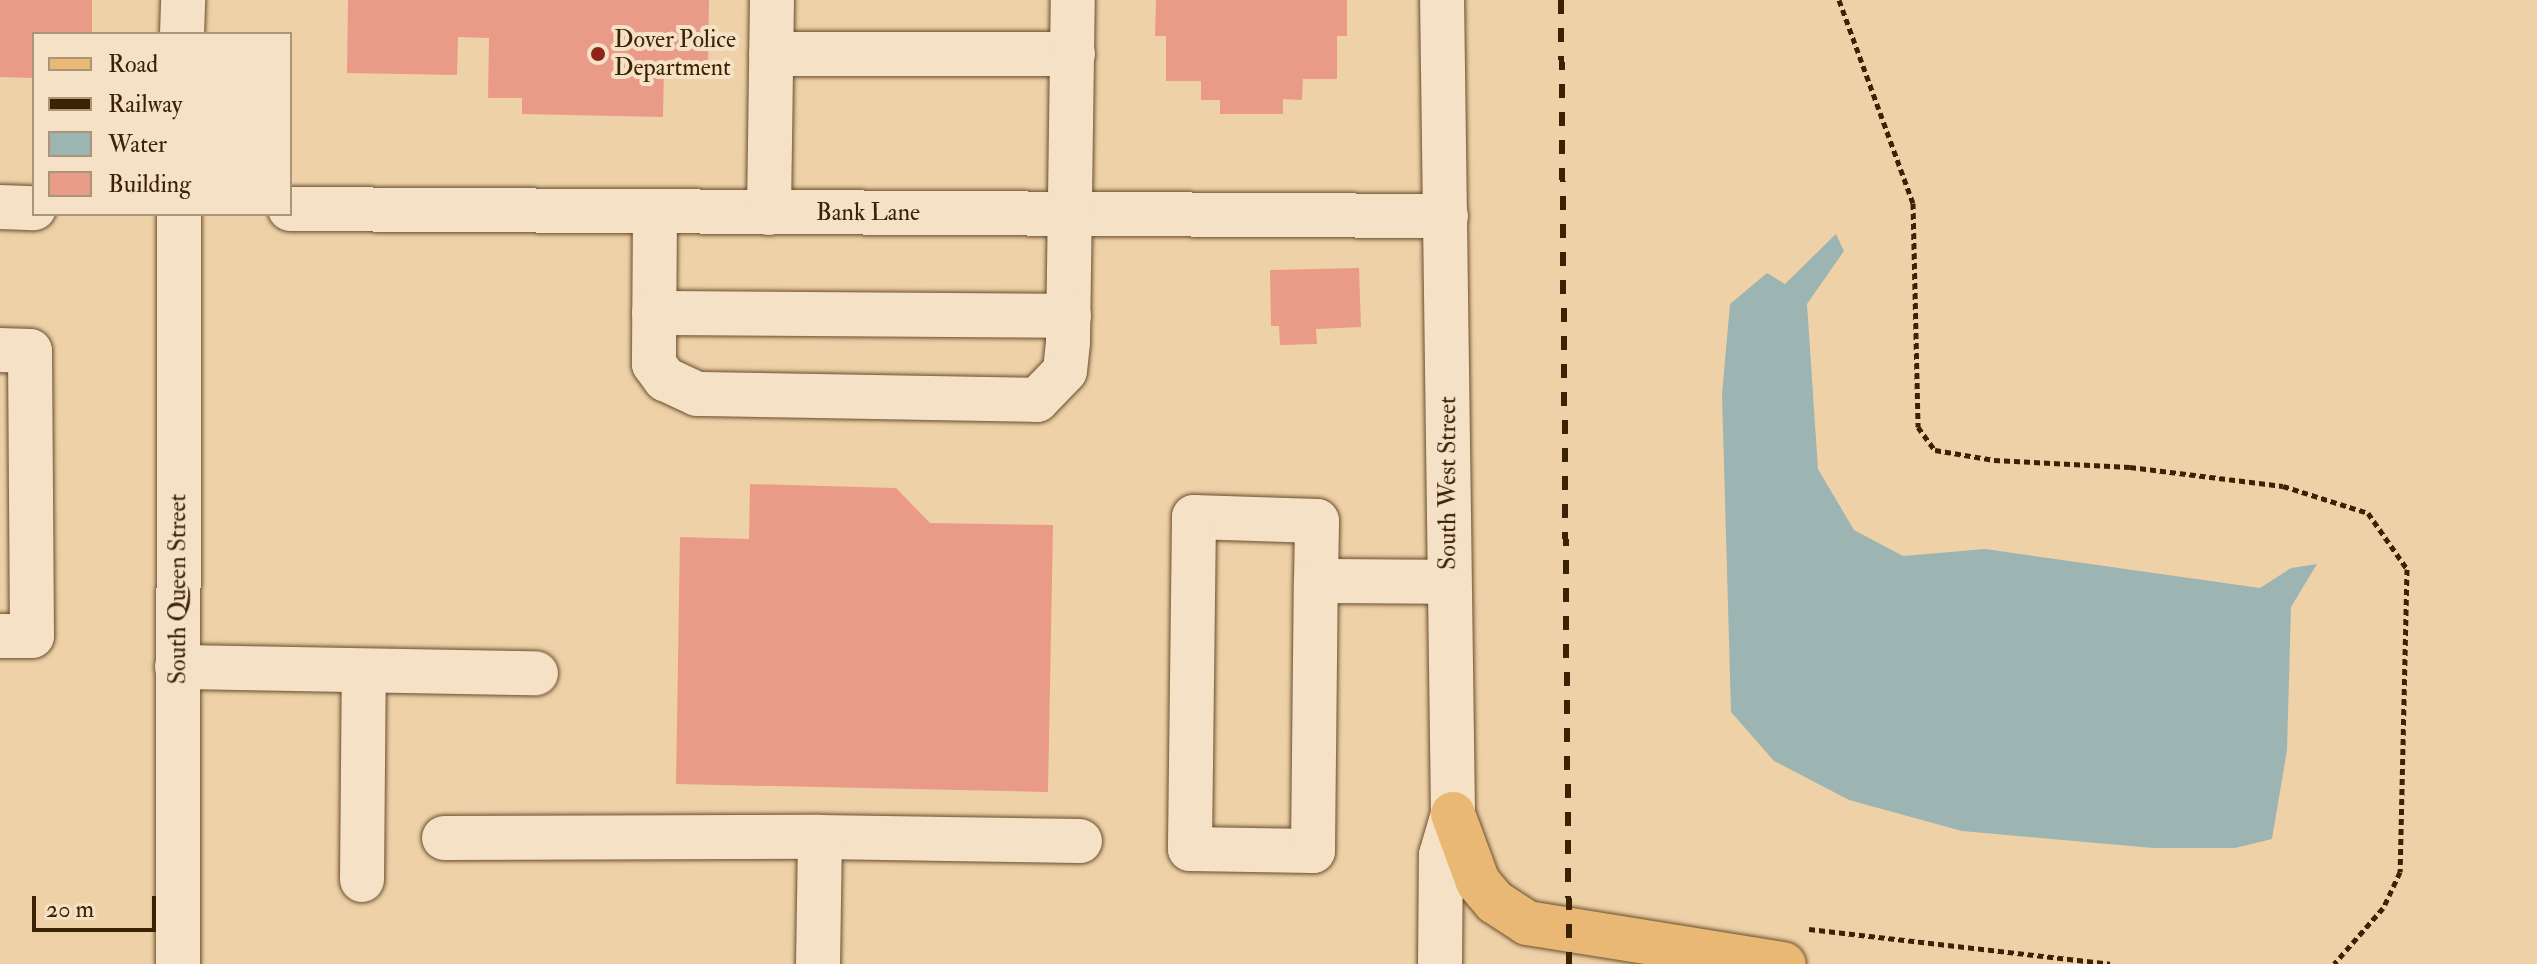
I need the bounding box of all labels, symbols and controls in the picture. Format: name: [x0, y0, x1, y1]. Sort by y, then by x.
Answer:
place label: Dover Police Department: [614, 26, 736, 82]
legend: [32, 32, 292, 216]
marker: Dover Police Department: [589, 45, 607, 63]
text: Road: [108, 49, 158, 80]
text: Railway: [108, 89, 182, 120]
text: Water: [108, 129, 167, 160]
text: Building: [108, 169, 191, 200]
street label: Bank Lane: [816, 199, 920, 227]
street label: South West Street: [1434, 396, 1462, 570]
street label: South Queen Street: [164, 494, 192, 684]
scale bar: [36, 880, 160, 930]
text: 20 m: [46, 894, 94, 925]

